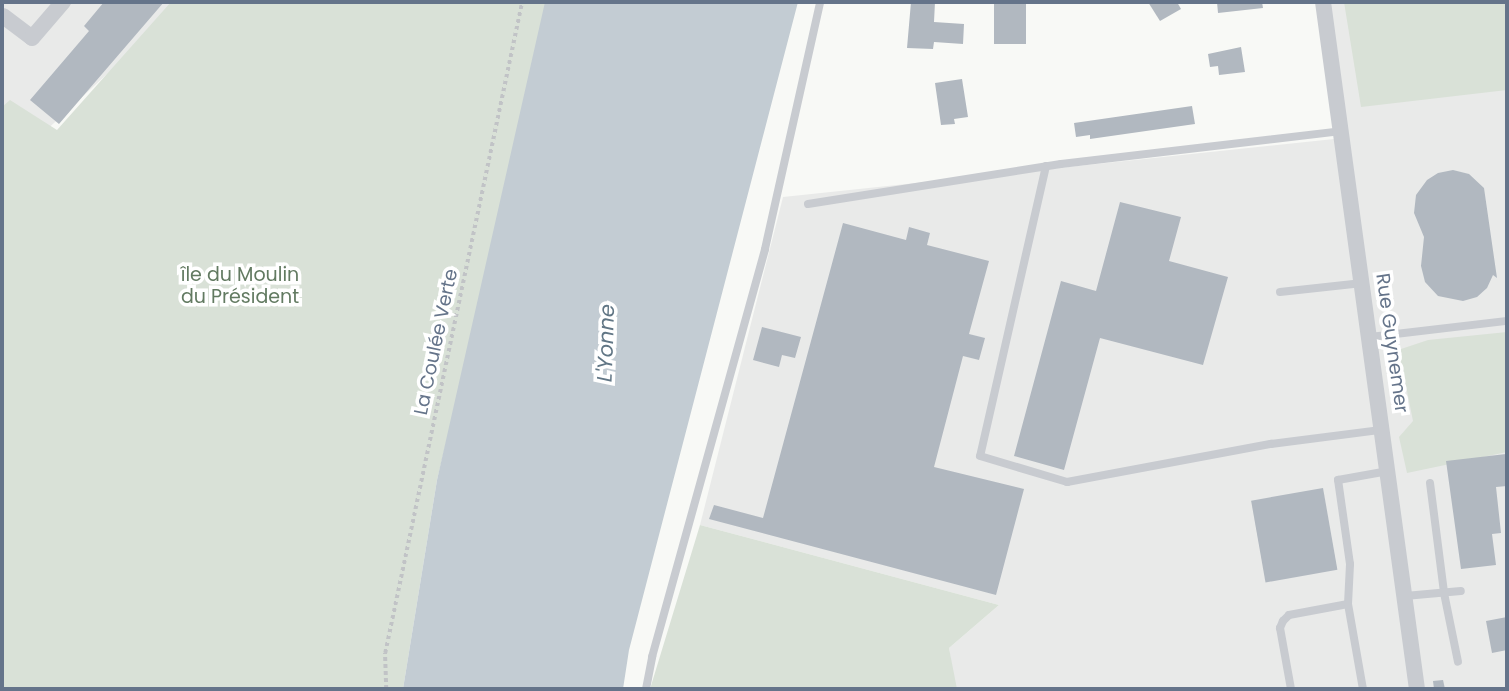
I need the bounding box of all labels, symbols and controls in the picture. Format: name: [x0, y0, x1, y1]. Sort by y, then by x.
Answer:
park label: île du Moulin du Président: [181, 264, 299, 308]
street label: La Coulée Verte: [409, 267, 463, 417]
street label: Rue Guynemer: [1371, 272, 1413, 414]
water label: L'Yonne: [592, 304, 620, 382]

